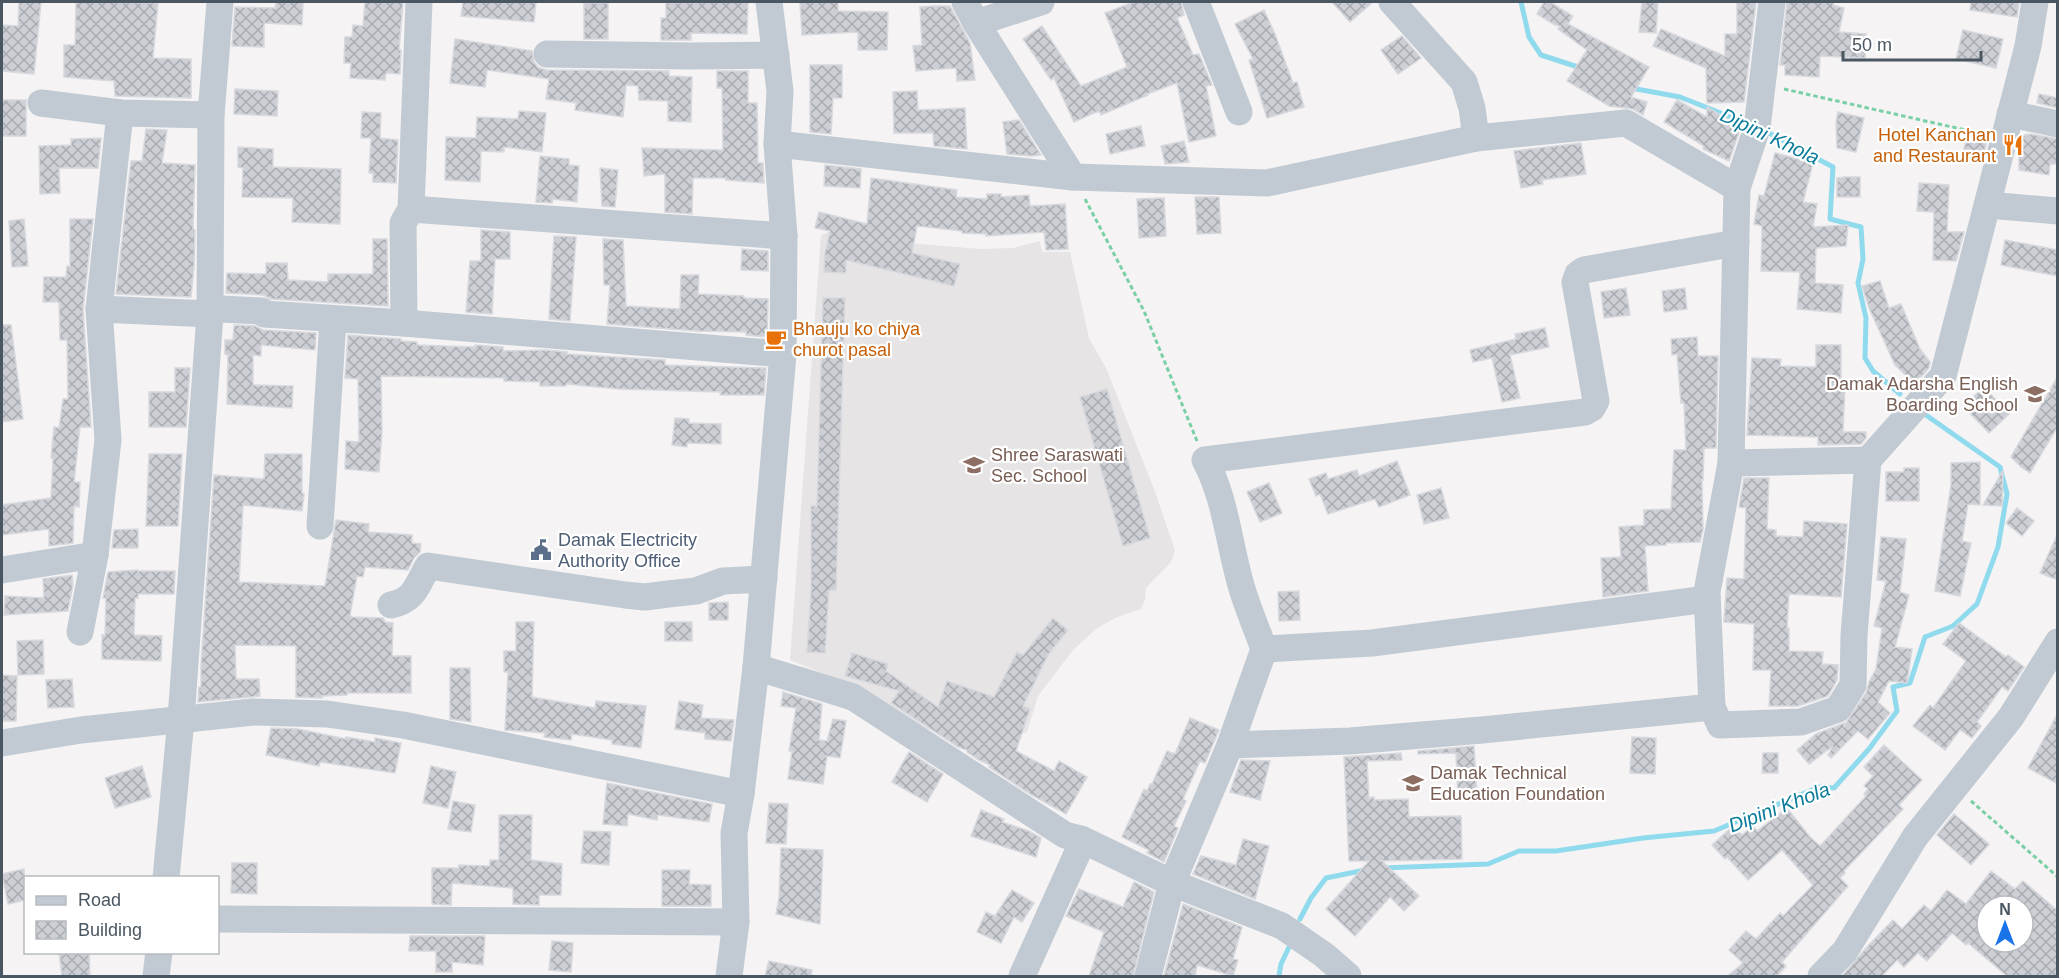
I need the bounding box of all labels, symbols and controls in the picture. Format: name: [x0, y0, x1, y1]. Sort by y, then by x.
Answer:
scale bar: [1843, 24, 1981, 62]
text: 50 m: [1852, 35, 1892, 55]
water label: Dipini Khola: [1717, 103, 1823, 169]
place label: Hotel Kanchan and Restaurant: [1873, 125, 1996, 166]
restaurant icon: Hotel Kanchan and Restaurant: [2001, 133, 2025, 157]
place label: Bhauju ko chiya churot pasal: [793, 319, 921, 360]
cafe icon: Bhauju ko chiya churot pasal: [764, 327, 788, 351]
place label: Damak Adarsha English Boarding School: [1826, 374, 2018, 415]
school or university icon: Damak Adarsha English Boarding School: [2023, 382, 2047, 406]
place label: Shree Saraswati Sec. School: [991, 445, 1123, 486]
school or university icon: Shree Saraswati Sec. School: [962, 453, 986, 477]
place label: Damak Electricity Authority Office: [558, 530, 697, 571]
public building icon: Damak Electricity Authority Office: [529, 538, 553, 562]
place label: Damak Technical Education Foundation: [1430, 763, 1605, 804]
school or university icon: Damak Technical Education Foundation: [1401, 771, 1425, 795]
water label: Dipini Khola: [1725, 778, 1833, 836]
legend: [24, 876, 219, 954]
text: Road: [78, 890, 121, 910]
north arrow: [1975, 894, 2035, 954]
text: N: [1999, 901, 2011, 918]
text: Building: [78, 920, 142, 940]

